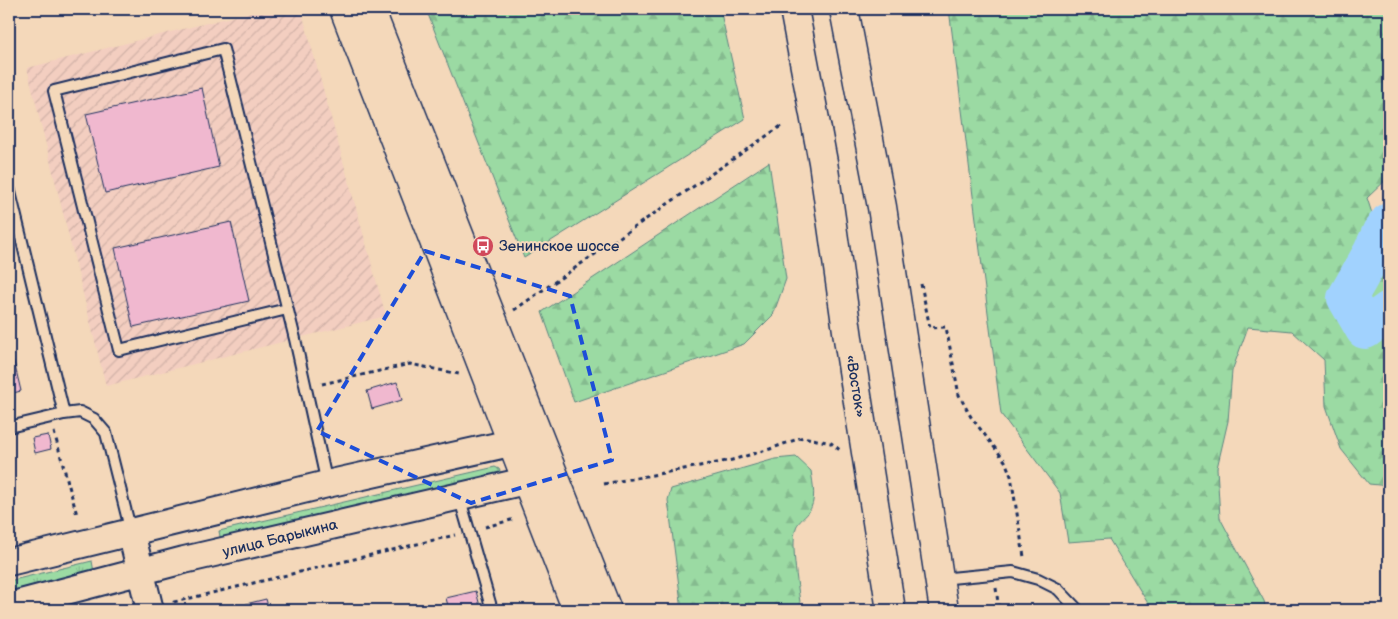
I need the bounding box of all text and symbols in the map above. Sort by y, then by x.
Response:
bus stop icon: Зенинское шоссе [471,234,495,258]
place label: Зенинское шоссе [499,237,619,256]
street label: «Восток» [841,353,870,419]
street label: улица Барыкина [221,515,340,562]

